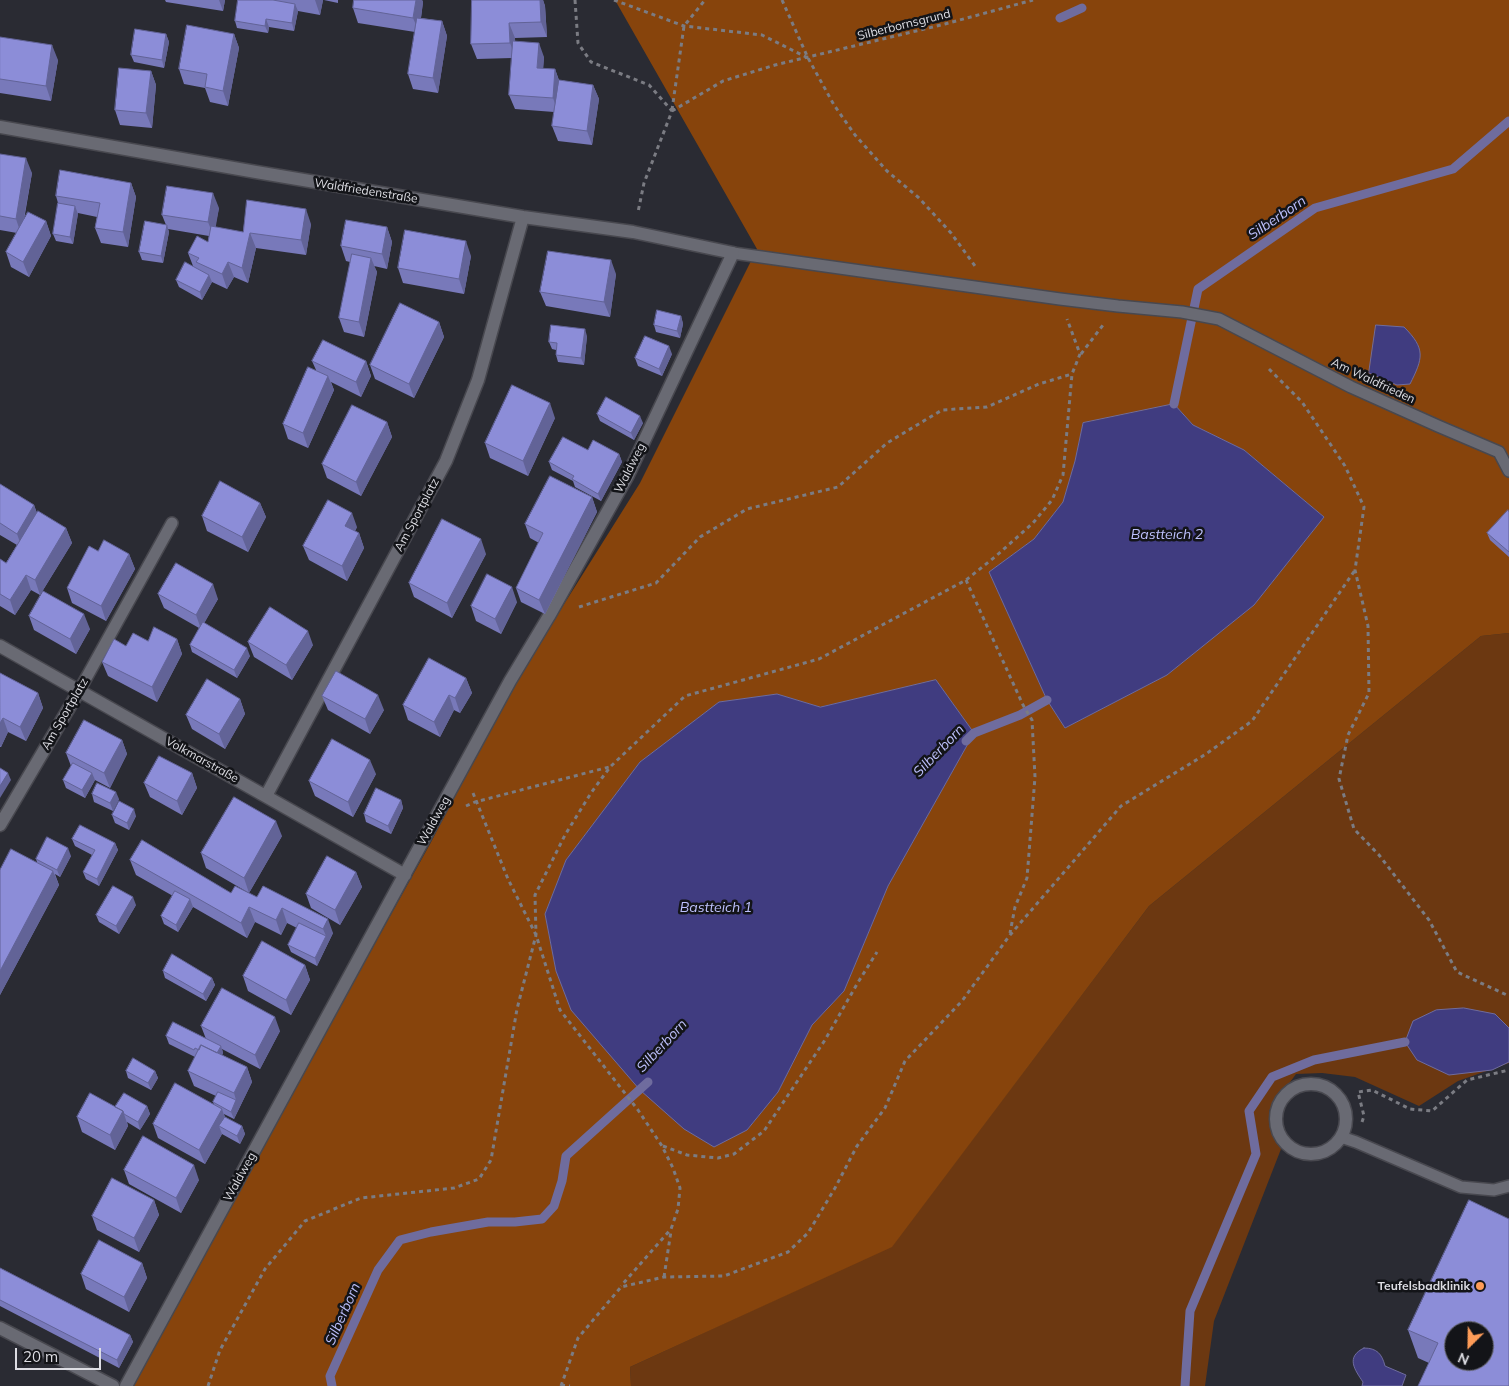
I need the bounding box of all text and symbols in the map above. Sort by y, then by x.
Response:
street label: Silberbornsgrund [856,6,952,44]
street label: Waldfriedenstraße [313,176,419,206]
water label: Silberborn [1245,193,1309,243]
street label: Am Waldfrieden [1329,355,1417,407]
street label: Waldweg [611,441,649,495]
street label: Am Sportplatz [392,476,442,554]
water label: Bastteich 2 [1131,527,1203,543]
street label: Am Sportplatz [39,676,91,752]
water label: Silberborn [910,721,968,781]
street label: Volkmarstraße [163,734,241,786]
street label: Waldweg [415,794,453,848]
water label: Bastteich 1 [680,900,752,916]
water label: Silberborn [633,1016,691,1076]
street label: Waldweg [221,1150,259,1204]
place label: Teufelsbadklinik [1378,1279,1470,1293]
water label: Silberborn [322,1280,364,1348]
marker: Teufelsbadklinik [1474,1280,1486,1292]
north arrow [1444,1321,1494,1371]
scale bar [18,1338,104,1370]
text: 20 m [23,1347,58,1366]
text: N [1455,1349,1472,1369]

